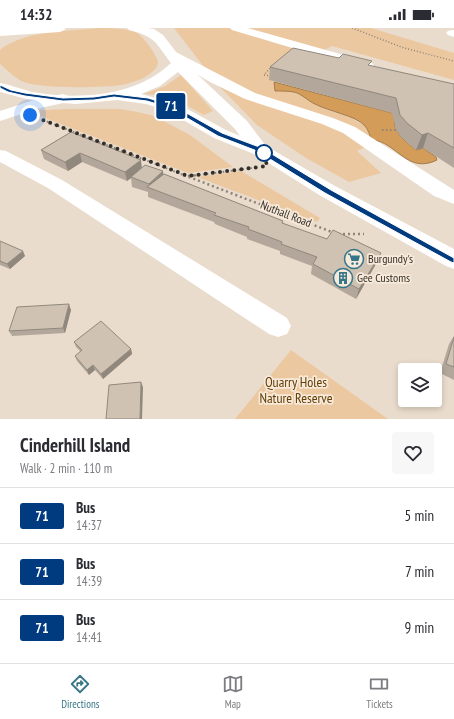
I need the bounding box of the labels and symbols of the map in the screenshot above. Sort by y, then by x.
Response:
line badge: 71 [153,93,189,119]
your location [20,105,40,125]
unlabelled marker [255,144,273,162]
street label: Nuthall Road [258,197,314,230]
supermarket icon: Burgundy's [343,248,365,270]
place label: Burgundy's [368,251,413,266]
building icon: Gee Customs [332,267,354,289]
place label: Gee Customs [357,270,410,285]
park label: Quarry Holes Nature Reserve [259,373,333,407]

